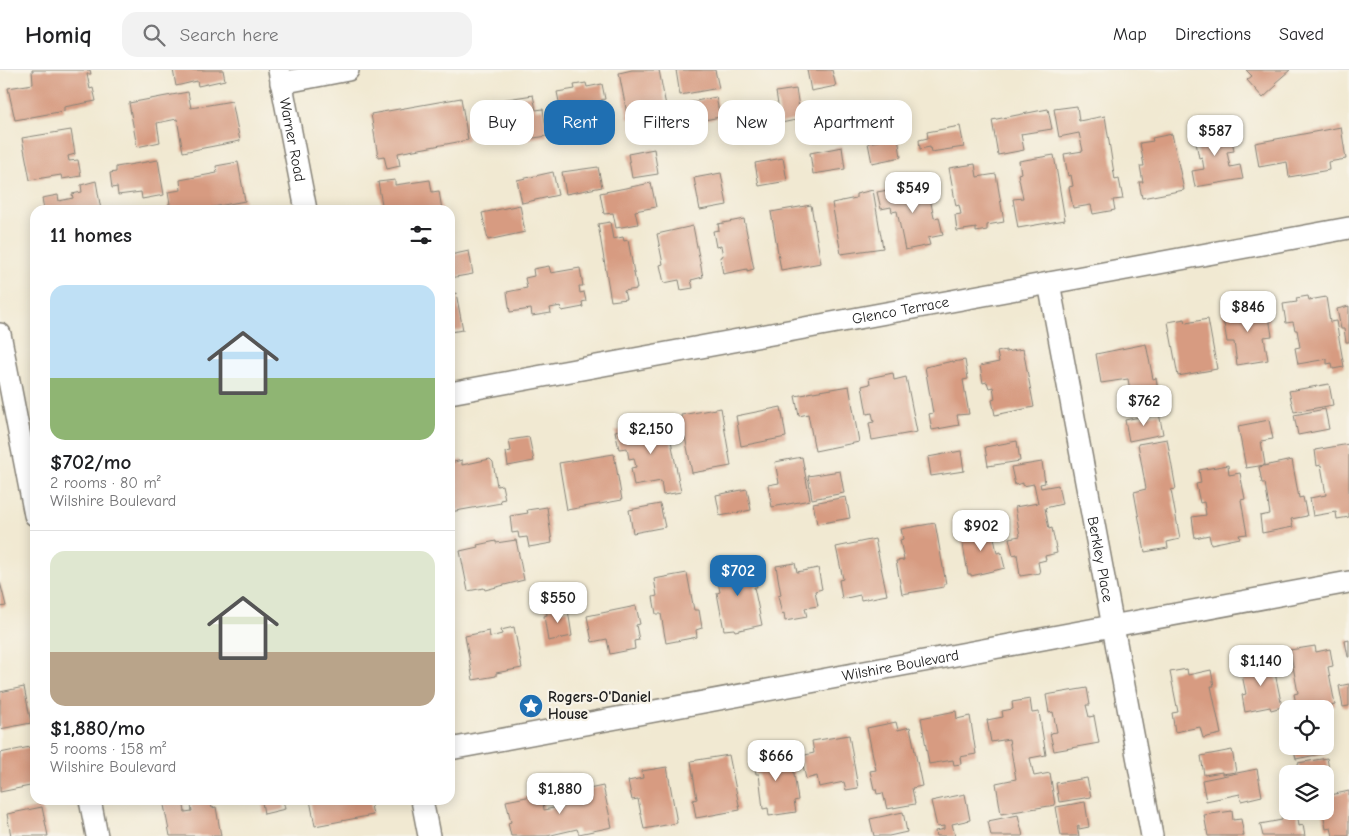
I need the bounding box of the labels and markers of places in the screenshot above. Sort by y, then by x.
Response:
pin: $587 [1185,114,1245,157]
pin: $549 [883,172,943,214]
pin: $846 [1218,290,1278,333]
pin: $762 [1114,384,1174,427]
pin: $2,150 [610,412,692,455]
pin: $902 [951,510,1011,552]
pin: $702 [708,554,768,597]
pin: $550 [528,582,588,624]
pin: $1,140 [1220,644,1302,687]
place label: Rogers-O'Daniel House [548,688,651,723]
place icon: Rogers-O'Daniel House [518,693,544,719]
pin: $666 [746,740,806,782]
pin: $1,880 [519,772,601,815]

